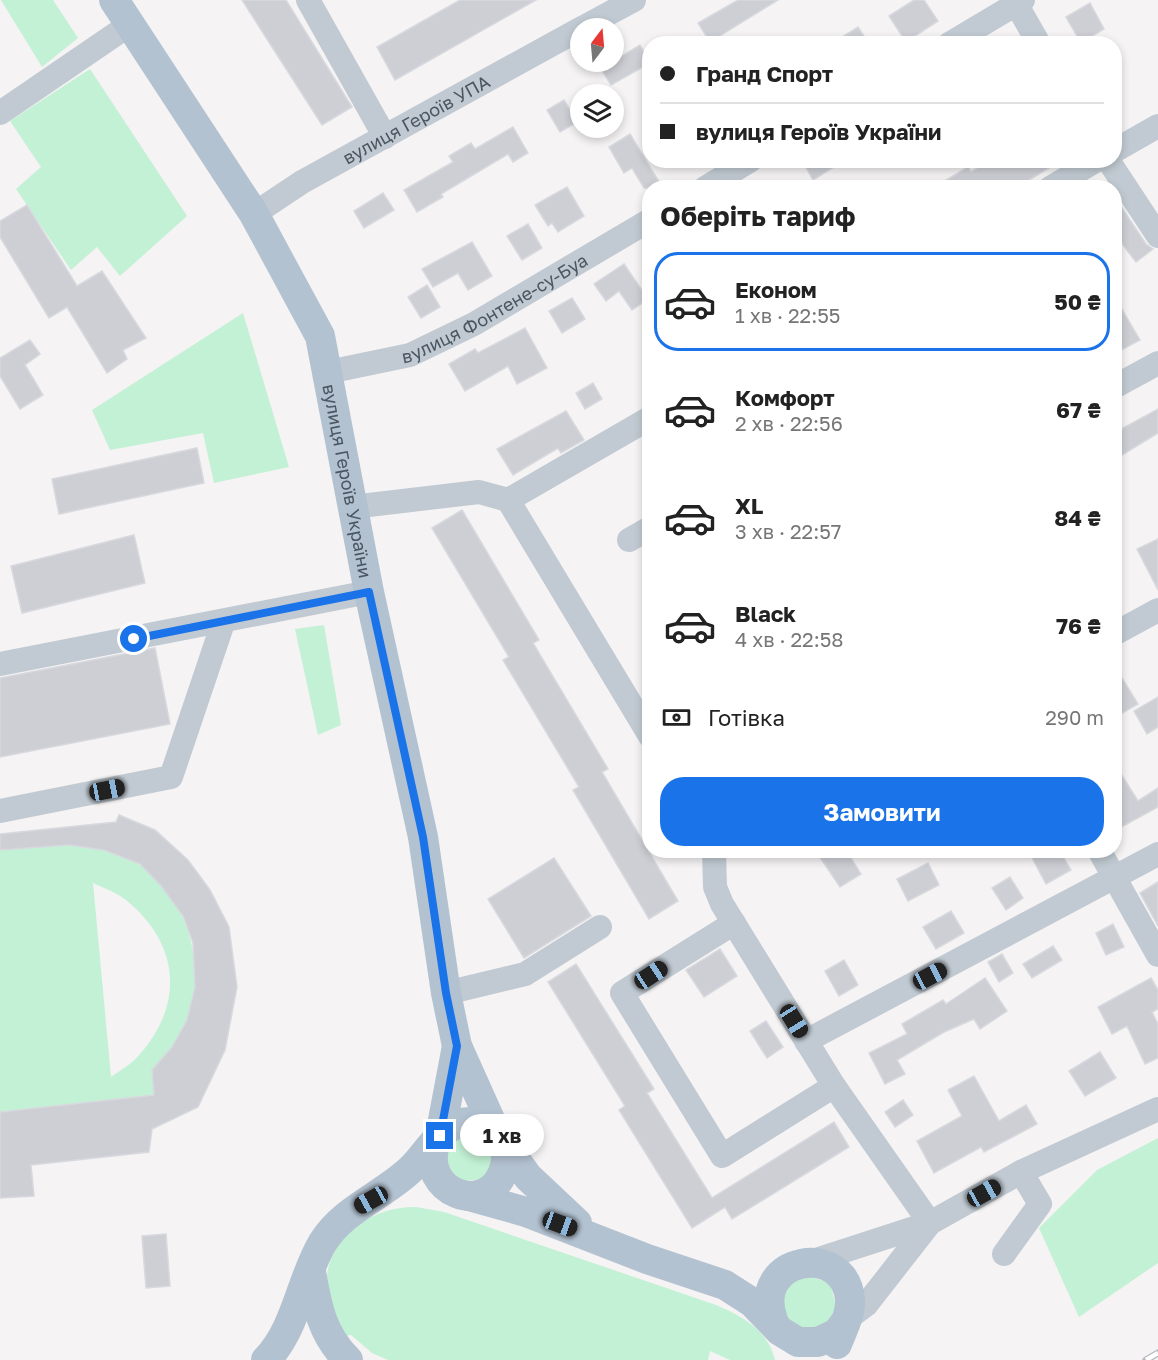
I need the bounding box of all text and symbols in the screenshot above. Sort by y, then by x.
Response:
north arrow [570,18,624,72]
map controls [570,18,624,138]
text: Гранд Спорт [696,60,833,87]
street label: вулиця Героїв УПА [339,70,494,169]
button: layers [570,84,624,138]
text: вулиця Героїв України [696,118,941,145]
text: Оберіть тариф [660,200,856,232]
street label: вулиця Фонтене-су-Буа [400,249,591,367]
icon: car [663,275,717,329]
text: Економ [735,276,817,303]
text: 50 ₴ [1054,288,1101,315]
text: 1 хв · 22:55 [735,303,840,327]
street label: вулиця Героїв України [318,382,377,580]
icon: car [663,383,717,437]
text: Комфорт [735,384,835,411]
text: 67 ₴ [1056,396,1101,423]
text: 2 хв · 22:56 [735,411,843,435]
icon: car [663,491,717,545]
text: XL [735,492,763,519]
text: 84 ₴ [1054,504,1101,531]
text: 3 хв · 22:57 [735,519,841,543]
icon: car [663,599,717,653]
text: Black [735,600,796,627]
text: 76 ₴ [1056,612,1101,639]
route start [120,625,147,652]
text: 4 хв · 22:58 [735,627,844,651]
icon: cash [660,701,693,734]
text: Готівка [708,704,785,731]
text: 290 m [1045,705,1104,729]
button: Замовити [660,777,1104,846]
car [88,778,126,802]
car [631,958,671,992]
car [910,960,950,992]
car [777,1001,811,1041]
callout: 1 хв [461,1115,545,1157]
route end [426,1122,453,1149]
text: 1 хв [483,1123,521,1147]
car [964,1176,1004,1210]
car [351,1183,391,1217]
car [540,1209,580,1239]

